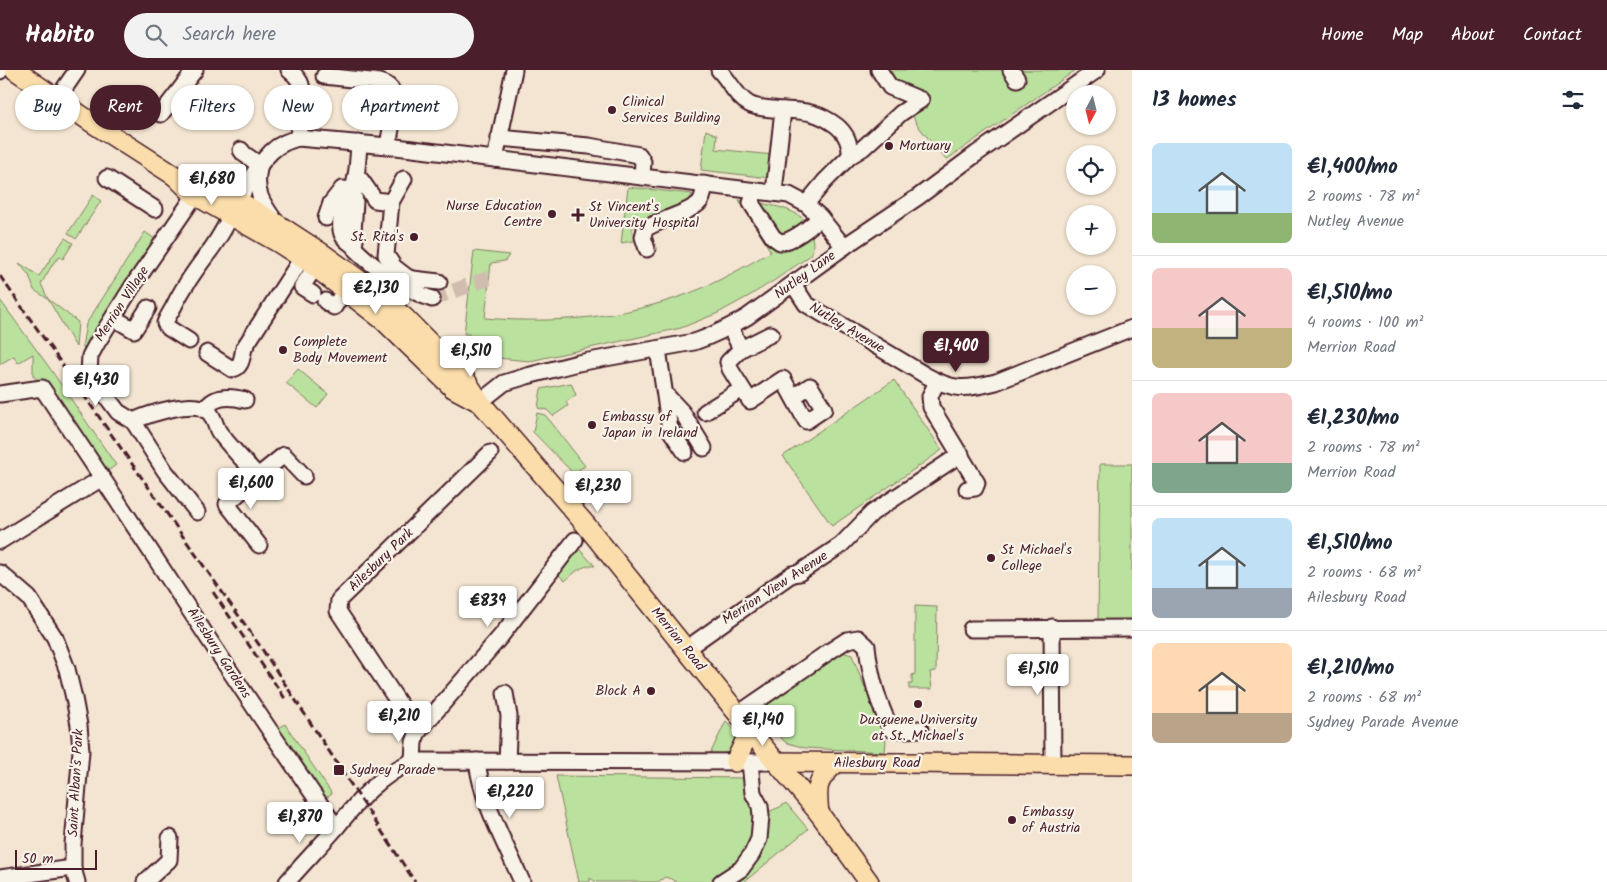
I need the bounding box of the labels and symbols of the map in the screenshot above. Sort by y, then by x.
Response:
north arrow [1066,85,1116,135]
place label: Clinical Services Building [622,91,721,129]
marker: Clinical Services Building [606,104,618,116]
place label: Mortuary [899,135,951,157]
marker: Mortuary [883,140,895,152]
pin: €1,680 [171,164,253,206]
place label: Nurse Education Centre [446,195,543,233]
place label: St Vincent's University Hospital [589,196,700,234]
marker: Nurse Education Centre [546,208,558,220]
marker: St Vincent's University Hospital [571,208,585,222]
place label: St. Rita's [351,226,404,248]
marker: St. Rita's [408,231,420,243]
street label: Nutley Lane [770,245,841,305]
street label: Merrion Village [89,261,155,346]
pin: €2,130 [335,272,417,315]
street label: Nutley Avenue [805,297,890,360]
pin: €1,400 [915,330,997,373]
place label: Complete Body Movement [293,331,388,369]
pin: €1,510 [430,336,512,378]
marker: Complete Body Movement [277,344,289,356]
pin: €1,430 [55,364,137,407]
place label: Embassy of Japan in Ireland [602,406,699,444]
marker: Embassy of Japan in Ireland [586,419,598,431]
pin: €1,600 [210,468,292,510]
pin: €1,230 [557,470,639,513]
street label: Ailesbury Park [343,523,419,597]
place label: St Michael's College [1001,539,1072,577]
street label: Merrion View Avenue [718,545,833,631]
marker: St Michael's College [985,552,997,564]
pin: €839 [458,586,518,628]
street label: Merrion Road [645,602,712,677]
street label: Ailesbury Gardens [181,603,257,703]
pin: €1,510 [997,654,1079,696]
place label: Block A [595,680,641,702]
marker: Block A [645,685,657,697]
marker: Dusquene University at St. Michael's [912,698,924,710]
pin: €1,210 [358,700,440,743]
pin: €1,140 [722,704,804,747]
place label: Dusquene University at St. Michael's [859,709,977,747]
street label: Saint Alban's Park [62,728,90,838]
street label: Ailesbury Road [834,752,921,774]
place label: Sydney Parade [350,759,436,781]
marker: Sydney Parade [332,763,346,777]
pin: €1,220 [469,776,551,819]
place label: Embassy of Austria [1022,801,1080,839]
pin: €1,870 [259,802,341,844]
marker: Embassy of Austria [1006,814,1018,826]
scale bar [15,847,98,870]

